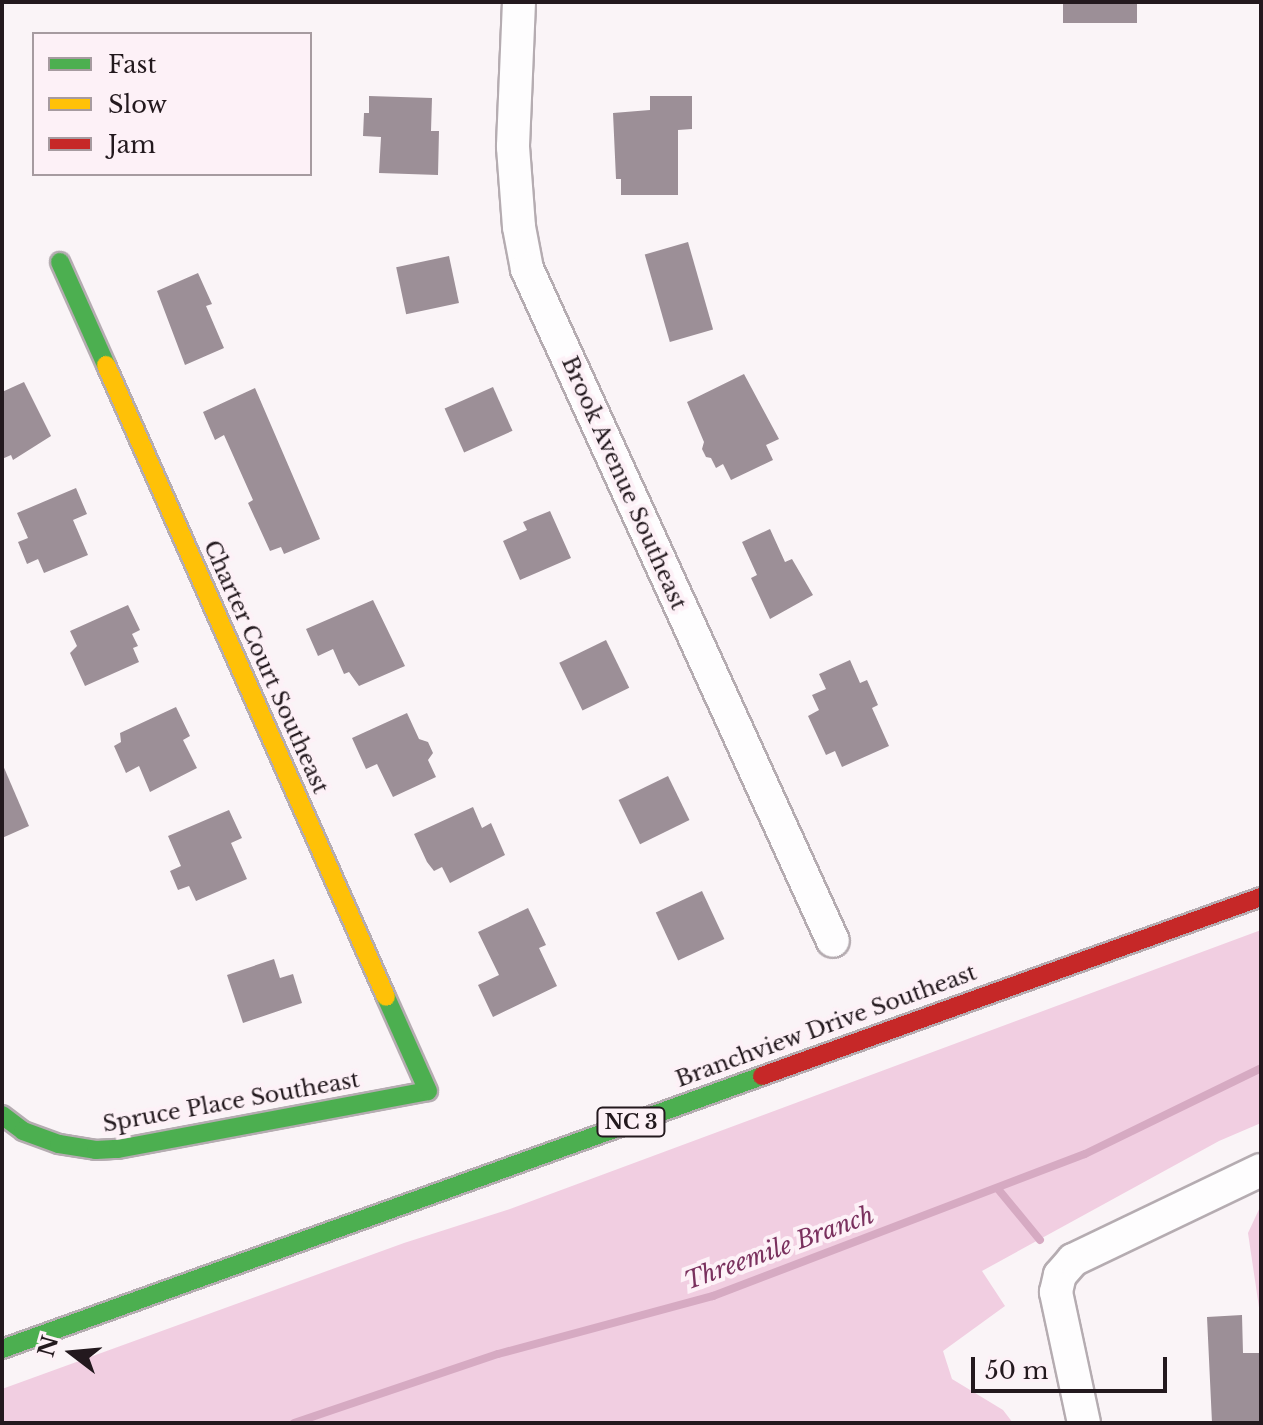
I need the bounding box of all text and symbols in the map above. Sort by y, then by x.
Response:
legend [32,32,312,176]
text: Fast [108,50,156,79]
text: Slow [108,90,167,119]
text: Jam [108,130,156,159]
street label: Brook Avenue Southeast [556,352,692,614]
street label: Charter Court Southeast [198,536,334,798]
street label: Branchview Drive Southeast [672,959,980,1093]
street label: Spruce Place Southeast [101,1066,361,1138]
road number: NC 3 [595,1106,667,1138]
water label: Threemile Branch [680,1200,878,1296]
north arrow [32,1313,112,1393]
text: N [33,1333,64,1360]
scale bar [975,1341,1171,1391]
text: 50 m [985,1356,1048,1385]

